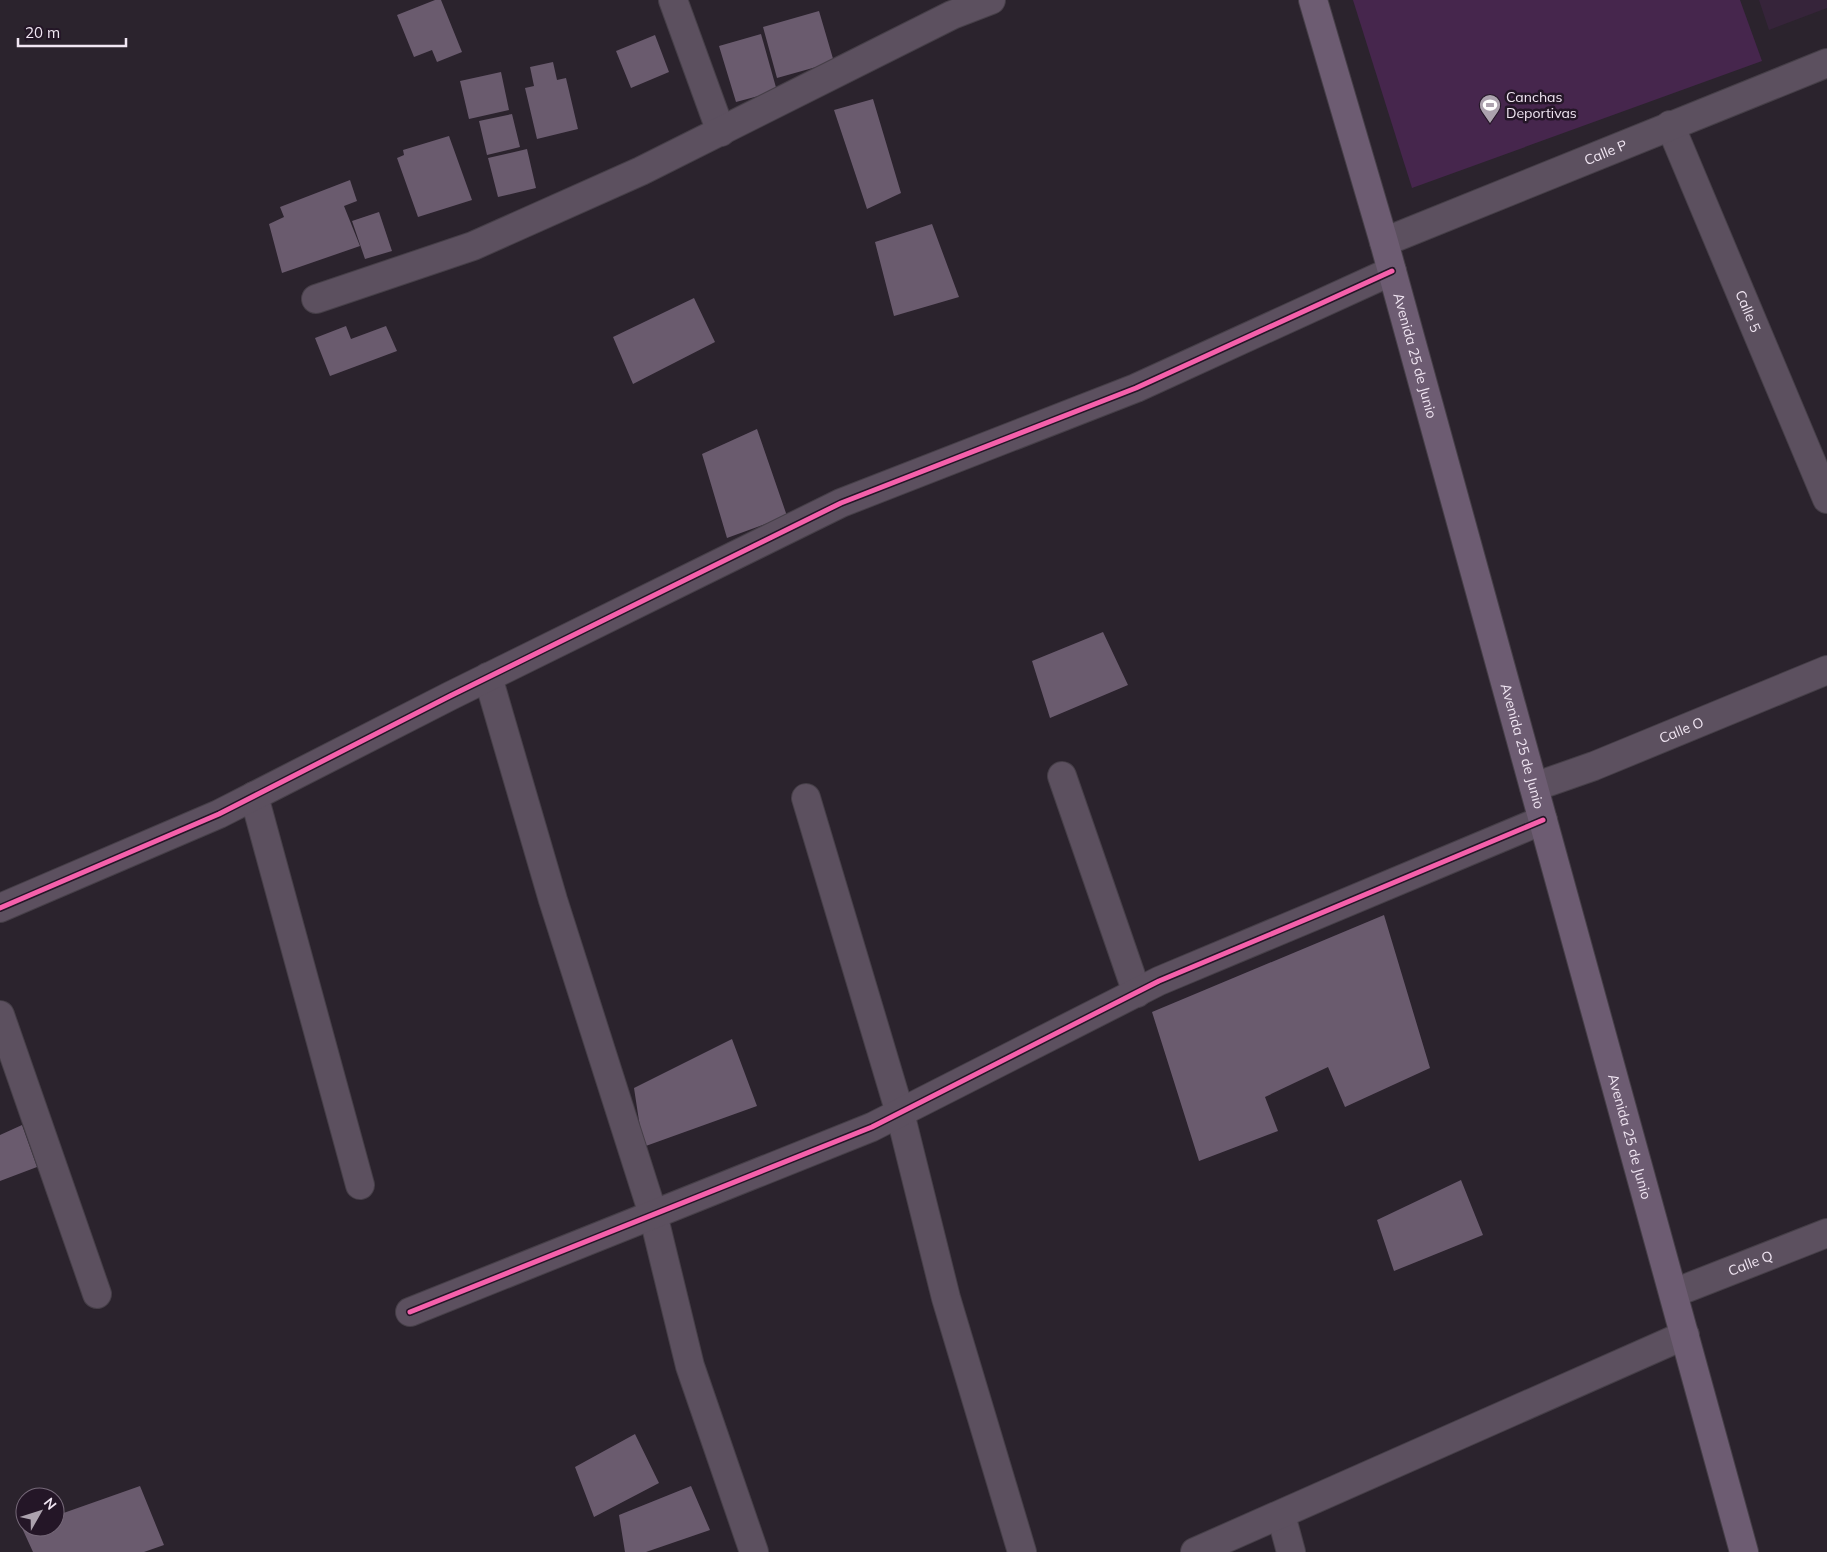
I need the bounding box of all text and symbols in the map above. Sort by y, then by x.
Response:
scale bar [18,15,125,47]
text: 20 m [25,23,60,42]
place label: Canchas Deportivas [1506,88,1577,122]
sports icon: Canchas Deportivas [1478,93,1502,124]
street label: Calle P [1581,136,1630,169]
street label: Calle 5 [1731,287,1765,335]
street label: Avenida 25 de Junio [1389,291,1441,420]
street label: Avenida 25 de Junio [1497,681,1548,811]
street label: Calle O [1656,713,1706,747]
street label: Avenida 25 de Junio [1604,1072,1656,1201]
street label: Calle Q [1725,1246,1775,1280]
north arrow [15,1487,65,1537]
text: N [40,1494,60,1514]

